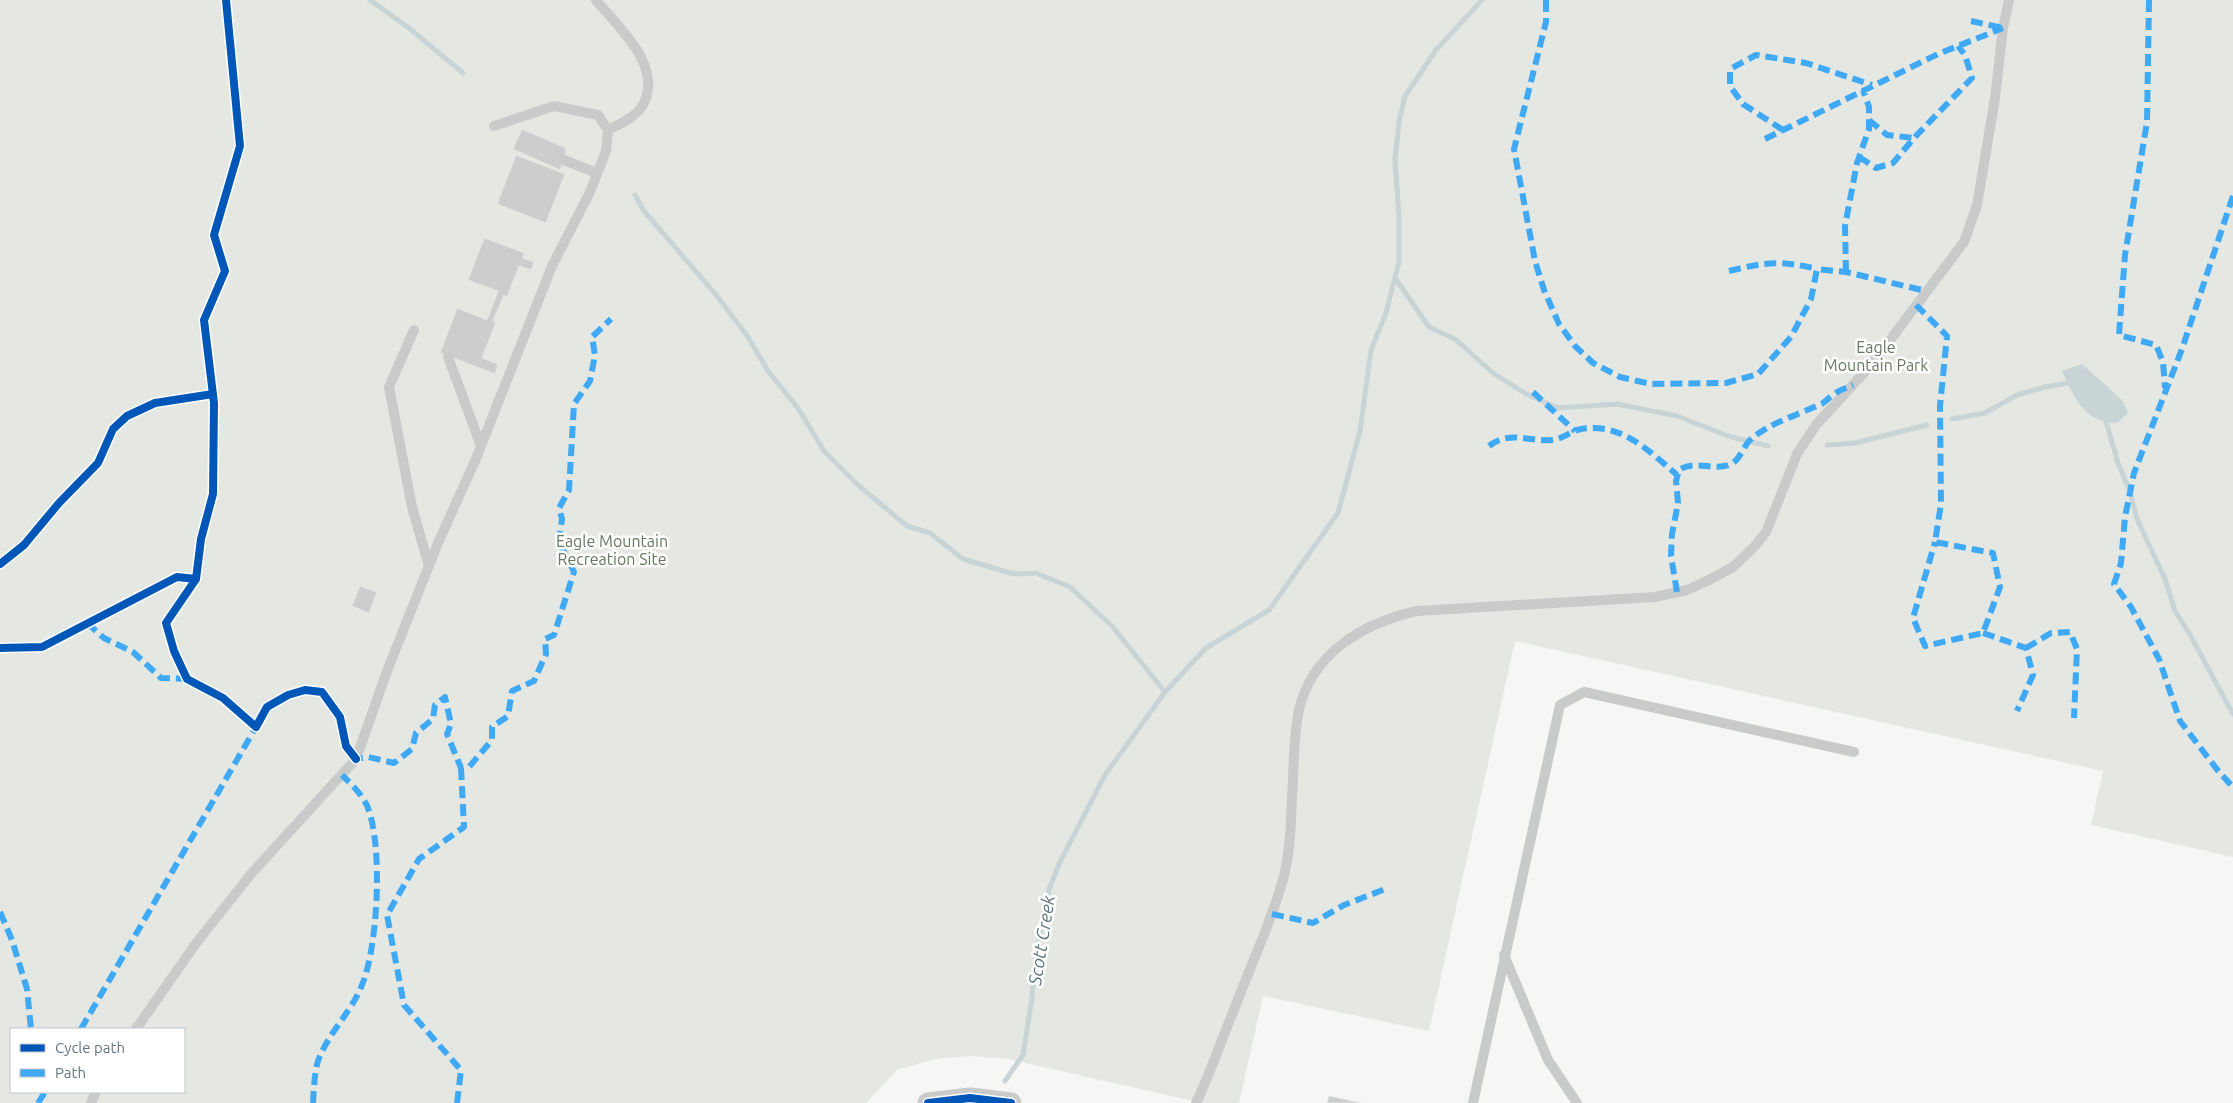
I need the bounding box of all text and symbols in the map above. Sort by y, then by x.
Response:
park label: Eagle Mountain Park [1824,338,1928,374]
park label: Eagle Mountain Recreation Site [556,532,668,568]
water label: Scott Creek [1024,893,1058,987]
legend [10,1028,185,1093]
text: Cycle path [55,1039,125,1056]
text: Path [55,1064,86,1081]

